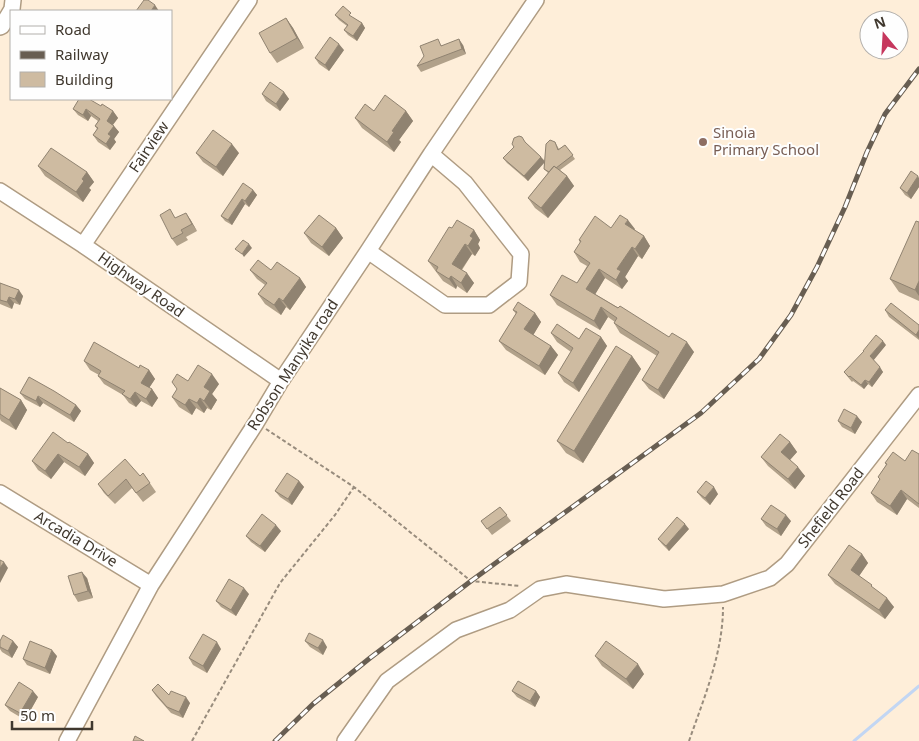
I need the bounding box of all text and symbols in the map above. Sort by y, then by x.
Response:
legend [10,10,172,100]
north arrow [859,10,909,60]
text: N [871,11,888,33]
text: Road [55,19,91,39]
text: Railway [55,44,109,64]
text: Building [55,69,113,89]
street label: Fairview [124,117,173,176]
place label: Sinoia Primary School [713,122,819,159]
marker: Sinoia Primary School [697,136,709,148]
street label: Highway Road [94,247,189,321]
street label: Robson Manyika road [242,295,342,434]
street label: Shefield Road [793,463,868,552]
street label: Arcadia Drive [31,505,122,571]
scale bar [12,698,92,730]
text: 50 m [20,705,55,725]

